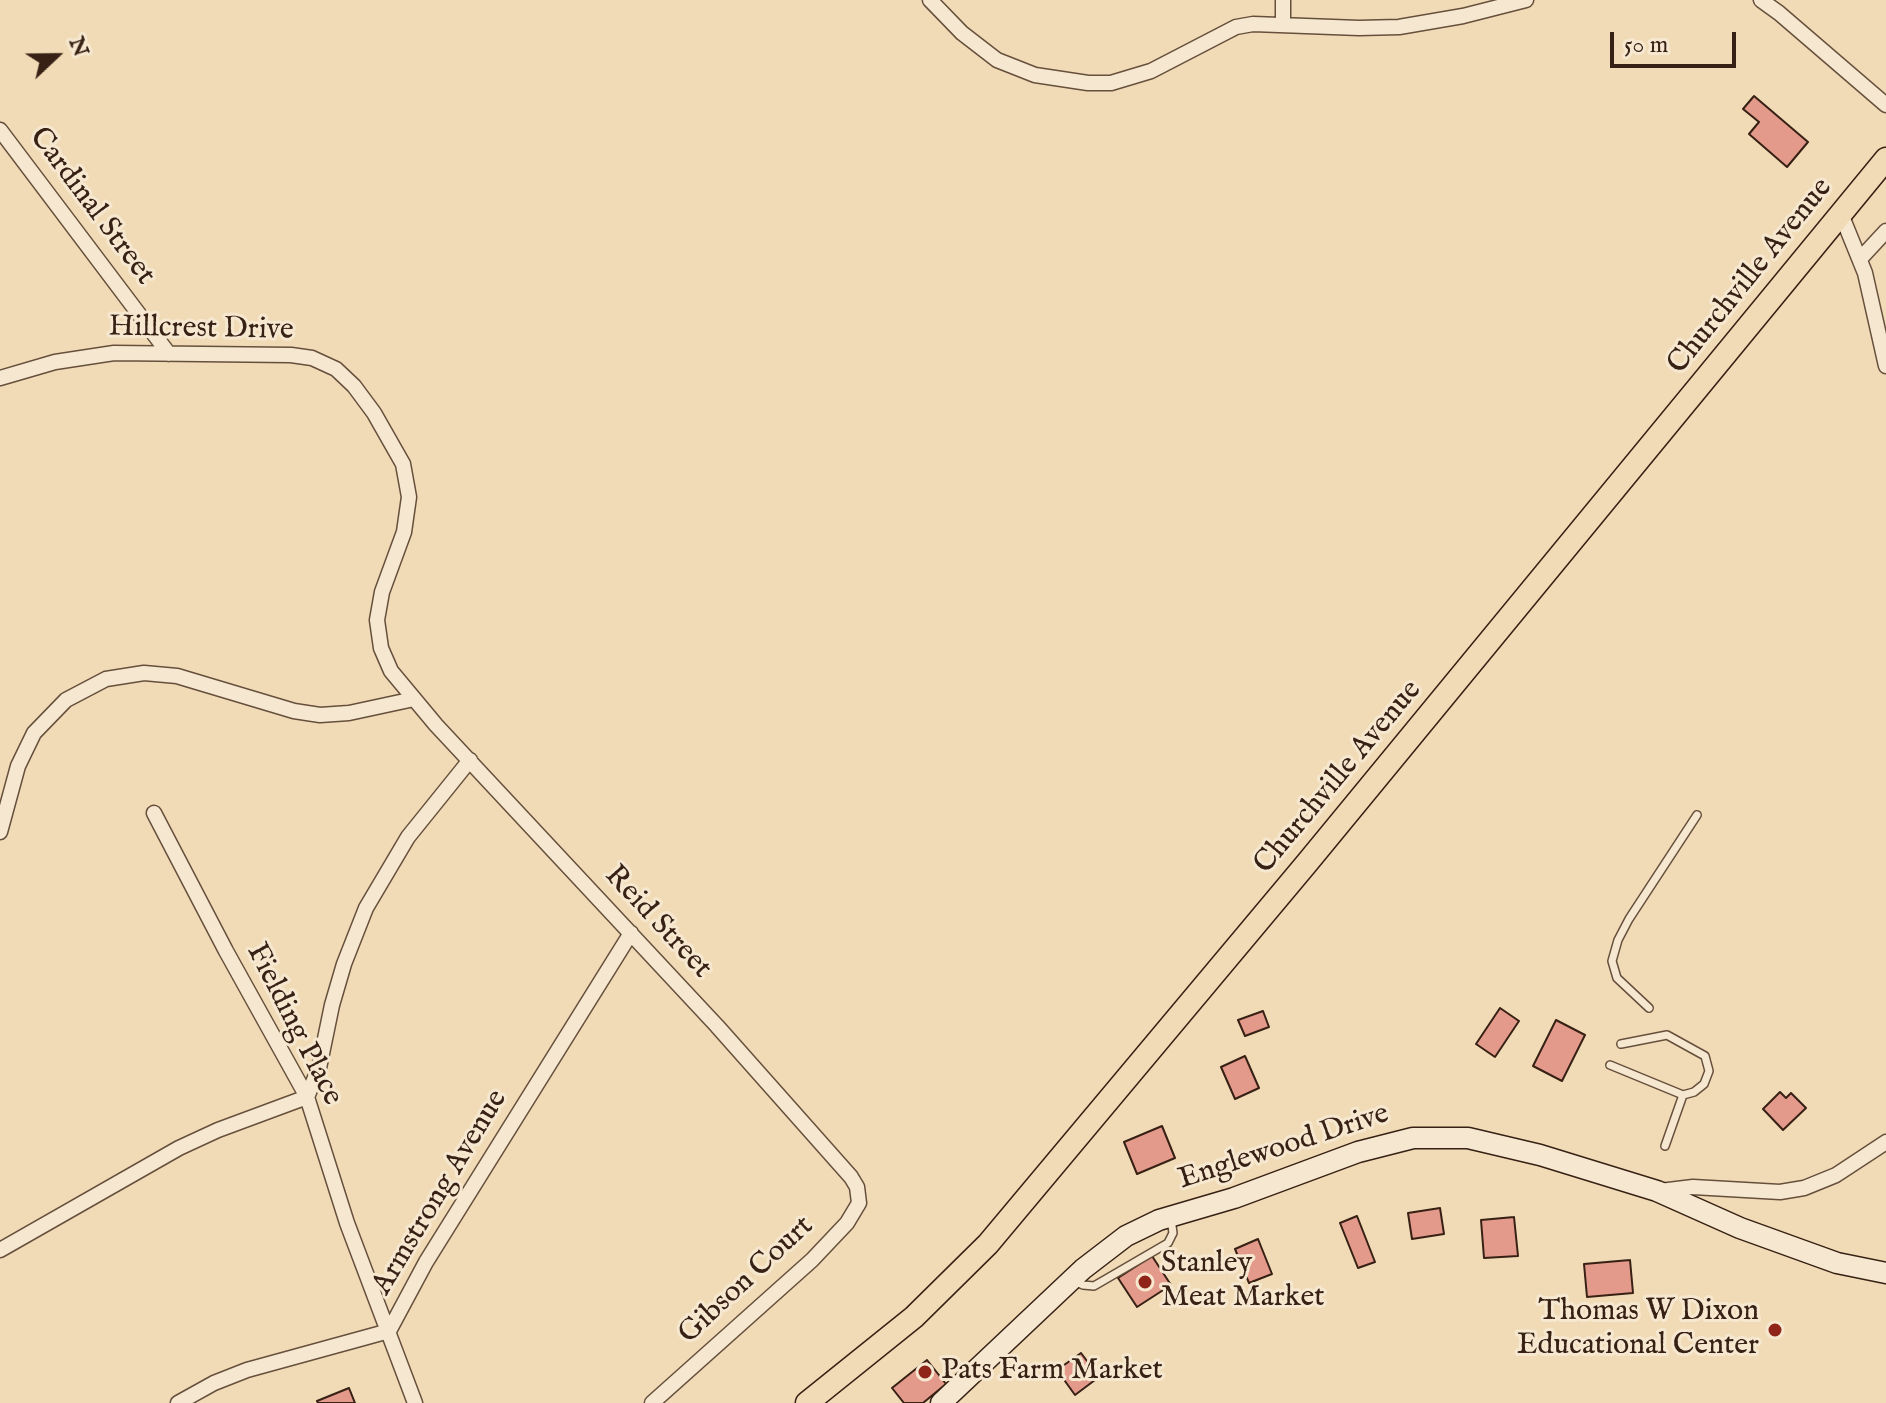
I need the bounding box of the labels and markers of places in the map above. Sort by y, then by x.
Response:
place label: Stanley Meat Market [1161,1247,1325,1318]
marker: Stanley Meat Market [1136,1273,1154,1291]
place label: Thomas W Dixon Educational Center [1517,1295,1759,1366]
marker: Thomas W Dixon Educational Center [1766,1321,1784,1339]
place label: Pats Farm Market [941,1354,1163,1390]
marker: Pats Farm Market [916,1363,934,1381]

